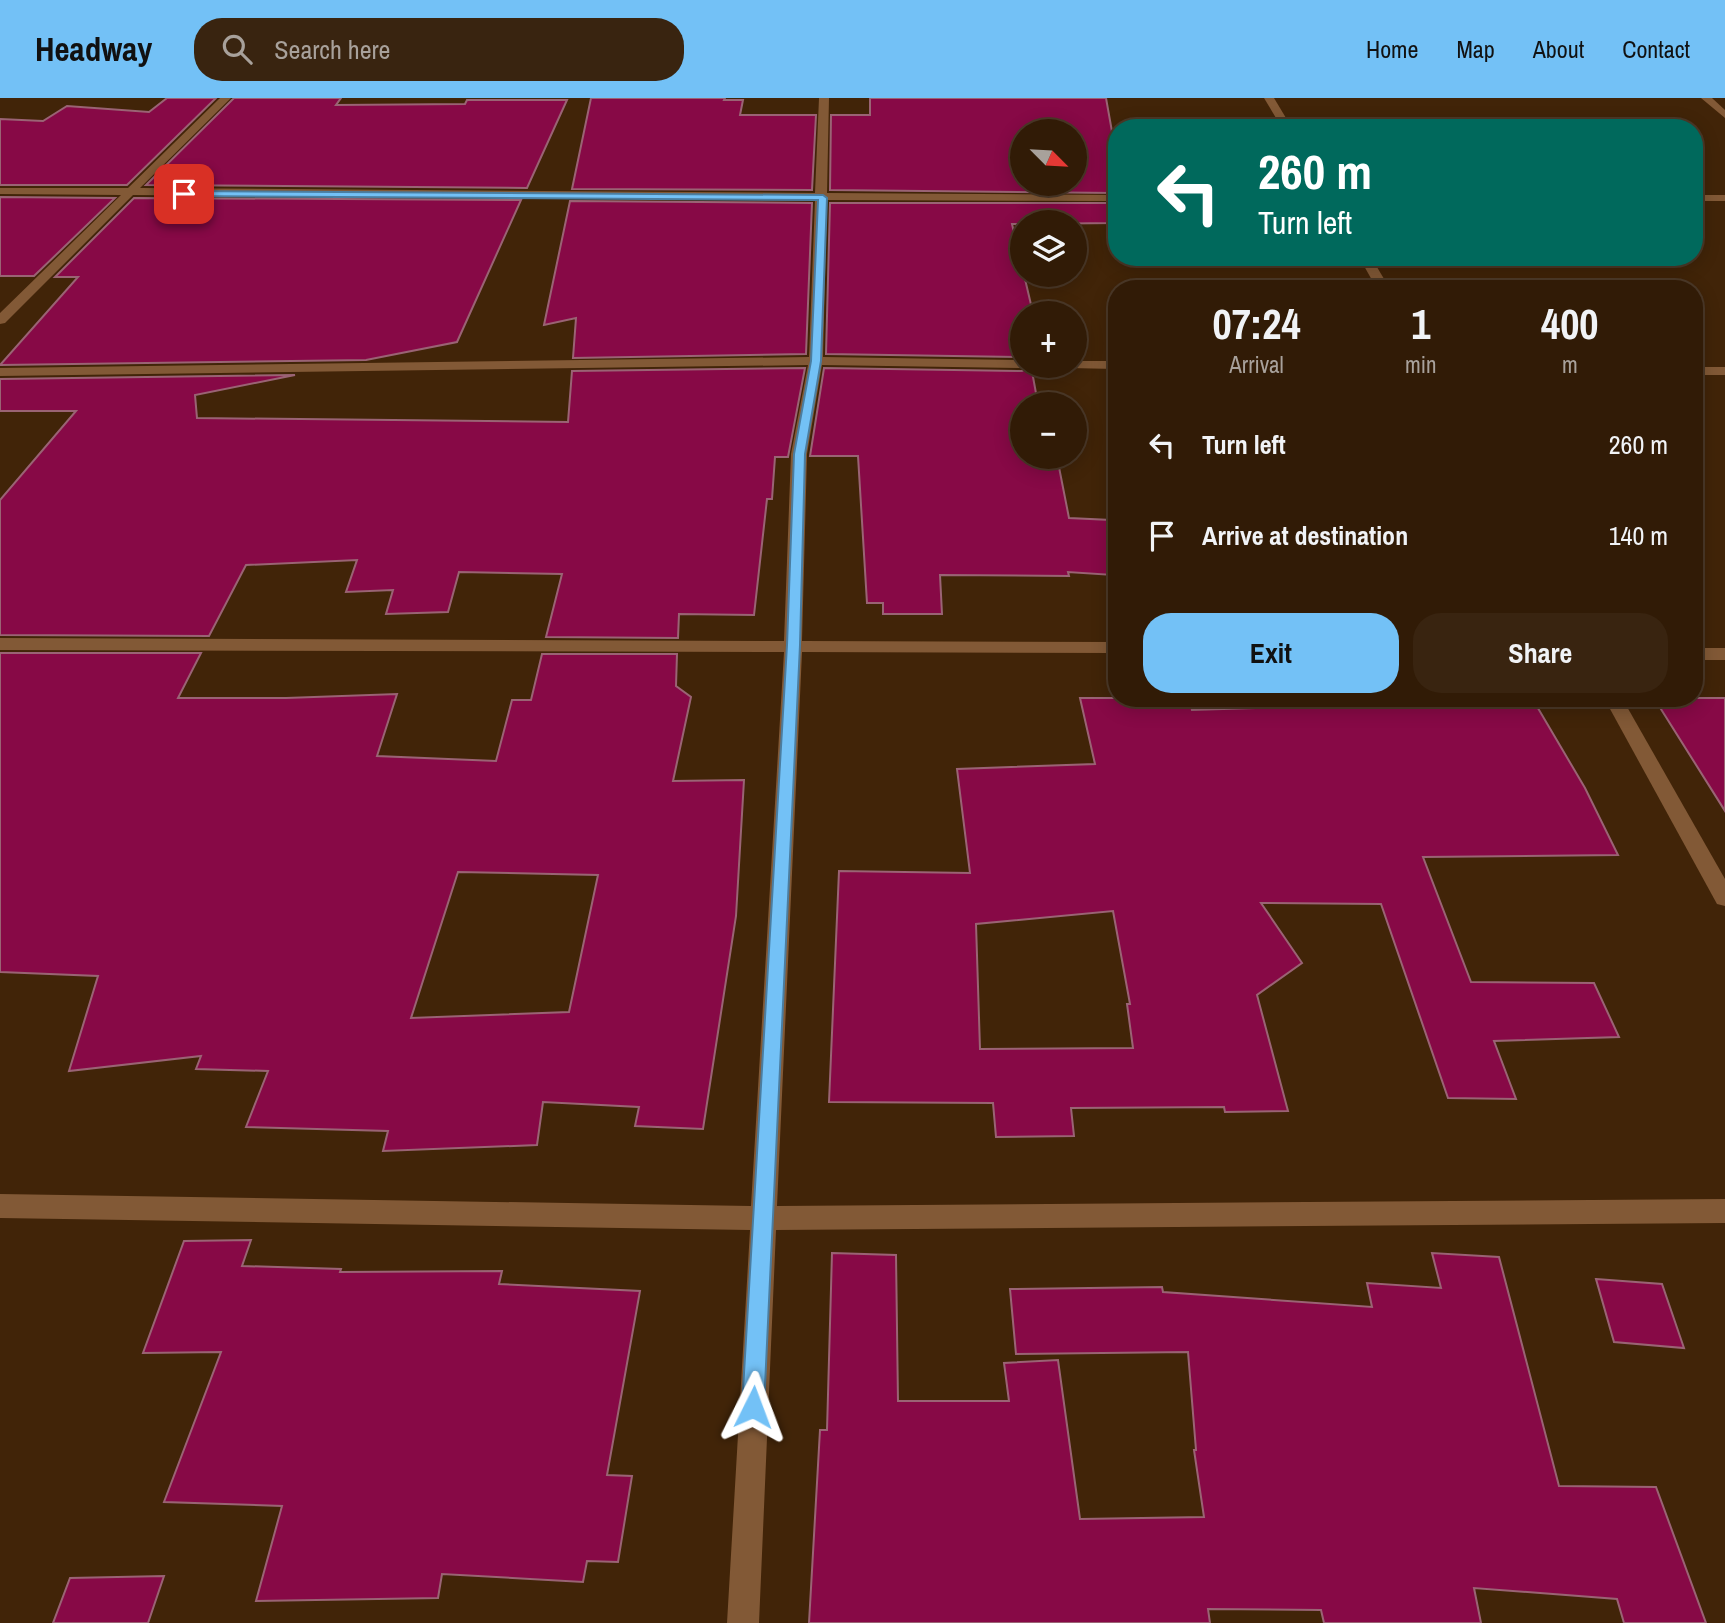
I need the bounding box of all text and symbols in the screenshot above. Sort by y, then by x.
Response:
search box [194,18,684,81]
text: Headway [35,27,152,71]
icon: search [218,30,256,68]
text: Search here [274,32,390,67]
text: Home [1366,33,1418,65]
text: Map [1456,33,1495,65]
text: About [1533,33,1584,65]
text: Contact [1622,33,1690,65]
north arrow [1010,119,1087,196]
map controls [1010,119,1087,469]
text: 260 m [1258,138,1372,204]
icon: left [1143,147,1234,238]
pin [154,164,214,224]
icon: arrive [165,175,203,213]
text: Turn left [1258,201,1352,244]
button: layers [1010,210,1087,287]
text: 07:24 [1213,296,1301,352]
text: 1 [1411,296,1430,352]
text: 400 [1541,296,1599,352]
button: + [1010,301,1087,378]
text: Arrival [1229,349,1284,380]
text: min [1405,349,1437,380]
text: m [1562,349,1578,380]
button: − [1010,392,1087,469]
icon: left [1143,426,1181,464]
text: Turn left [1202,427,1286,462]
text: 260 m [1609,427,1668,462]
icon: arrive [1143,517,1181,555]
text: Arrive at destination [1202,518,1408,553]
text: 140 m [1609,518,1668,553]
button: Exit [1143,613,1399,693]
button: Share [1413,613,1668,693]
position arrow [716,1370,790,1444]

